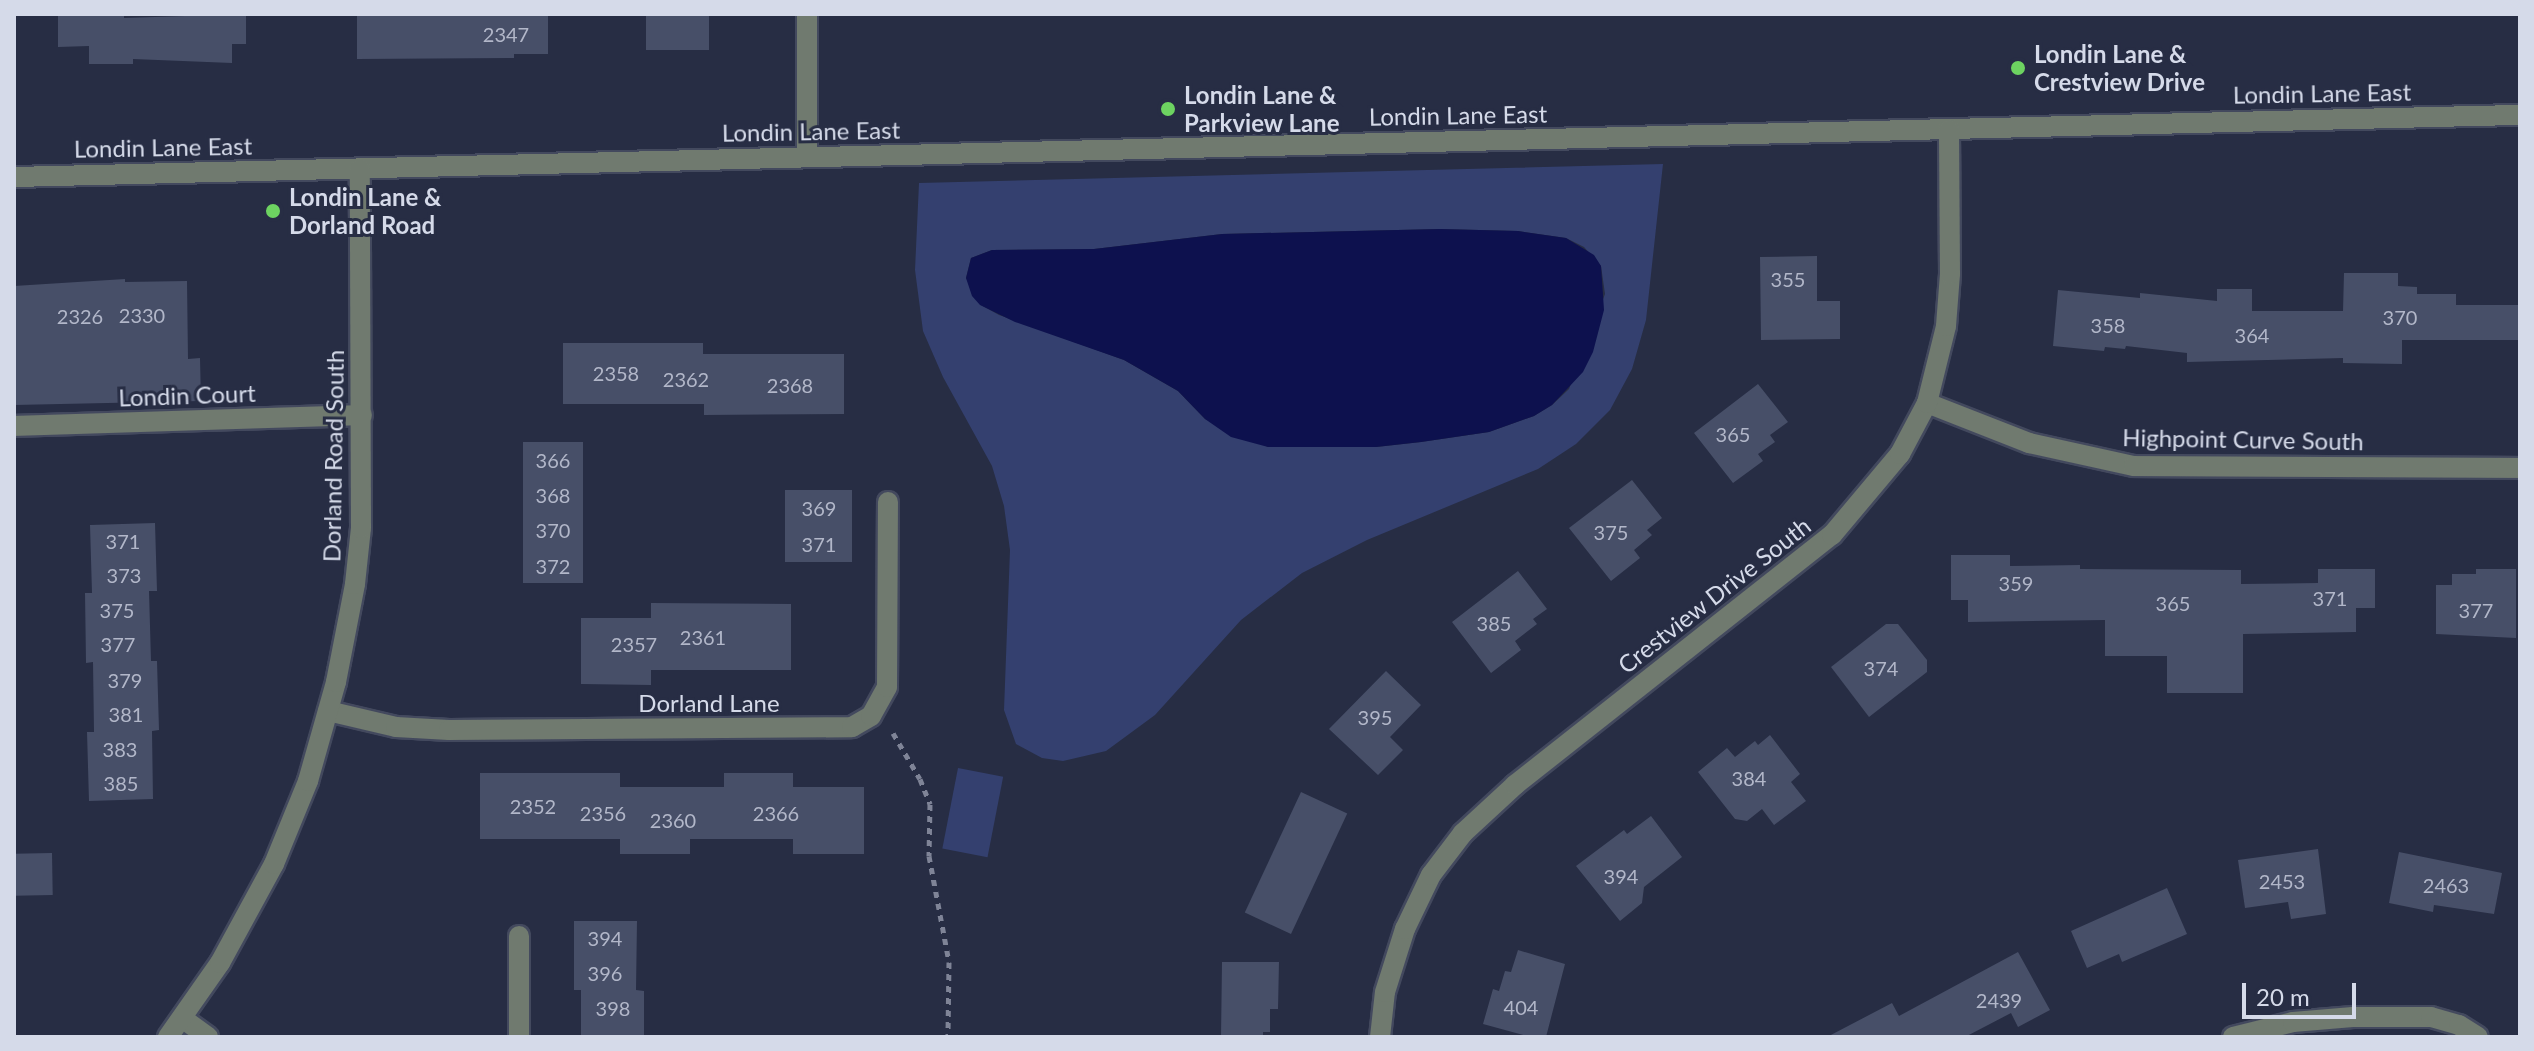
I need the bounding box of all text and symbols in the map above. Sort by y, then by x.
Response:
house number: 2347 [483,22,529,46]
place label: Londin Lane & Crestview Drive [2034,40,2205,96]
marker: Londin Lane & Crestview Drive [2009,59,2027,77]
street label: Londin Lane East [2233,77,2411,109]
place label: Londin Lane & Parkview Lane [1184,81,1340,137]
street label: Londin Lane East [1369,99,1547,131]
marker: Londin Lane & Parkview Lane [1159,100,1177,118]
street label: Londin Lane East [722,115,900,147]
street label: Londin Lane East [74,131,252,163]
place label: Londin Lane & Dorland Road [289,183,441,239]
marker: Londin Lane & Dorland Road [264,202,282,220]
house number: 355 [1771,267,1805,291]
house number: 2330 [119,303,165,327]
house number: 2326 [57,304,103,328]
house number: 370 [2383,305,2417,329]
house number: 358 [2091,313,2125,337]
house number: 364 [2235,323,2269,347]
street label: Dorland Road South [317,350,349,562]
house number: 2358 [593,361,639,385]
house number: 2362 [663,367,709,391]
house number: 2368 [767,373,813,397]
street label: Londin Court [118,378,256,412]
house number: 365 [1716,422,1750,446]
street label: Highpoint Curve South [2122,422,2364,456]
house number: 366 [536,448,570,472]
house number: 368 [536,483,570,507]
house number: 369 [802,496,836,520]
street label: Crestview Drive South [1612,511,1816,679]
house number: 370 [536,518,570,542]
house number: 375 [1594,520,1628,544]
house number: 371 [106,529,140,553]
house number: 371 [802,532,836,556]
house number: 372 [536,554,570,578]
house number: 373 [107,563,141,587]
house number: 359 [1999,571,2033,595]
house number: 371 [2313,586,2347,610]
house number: 365 [2156,591,2190,615]
house number: 375 [100,598,134,622]
house number: 377 [2459,598,2493,622]
house number: 385 [1477,611,1511,635]
house number: 2361 [680,625,726,649]
house number: 377 [101,632,135,656]
house number: 2357 [611,632,657,656]
house number: 374 [1864,656,1898,680]
house number: 379 [108,668,142,692]
street label: Dorland Lane [638,689,780,717]
house number: 381 [109,702,143,726]
house number: 395 [1358,705,1392,729]
house number: 383 [103,737,137,761]
house number: 384 [1732,766,1766,790]
house number: 385 [104,771,138,795]
house number: 2352 [510,794,556,818]
house number: 2356 [580,801,626,825]
house number: 2366 [753,801,799,825]
house number: 2360 [650,808,696,832]
house number: 394 [1604,864,1638,888]
house number: 2453 [2259,869,2305,893]
house number: 2463 [2423,873,2469,897]
house number: 394 [588,926,622,950]
house number: 396 [588,961,622,985]
scale bar [2246,967,2360,1017]
text: 20 m [2256,982,2310,1011]
house number: 2439 [1976,988,2022,1012]
house number: 404 [1504,995,1538,1019]
house number: 398 [596,996,630,1020]

